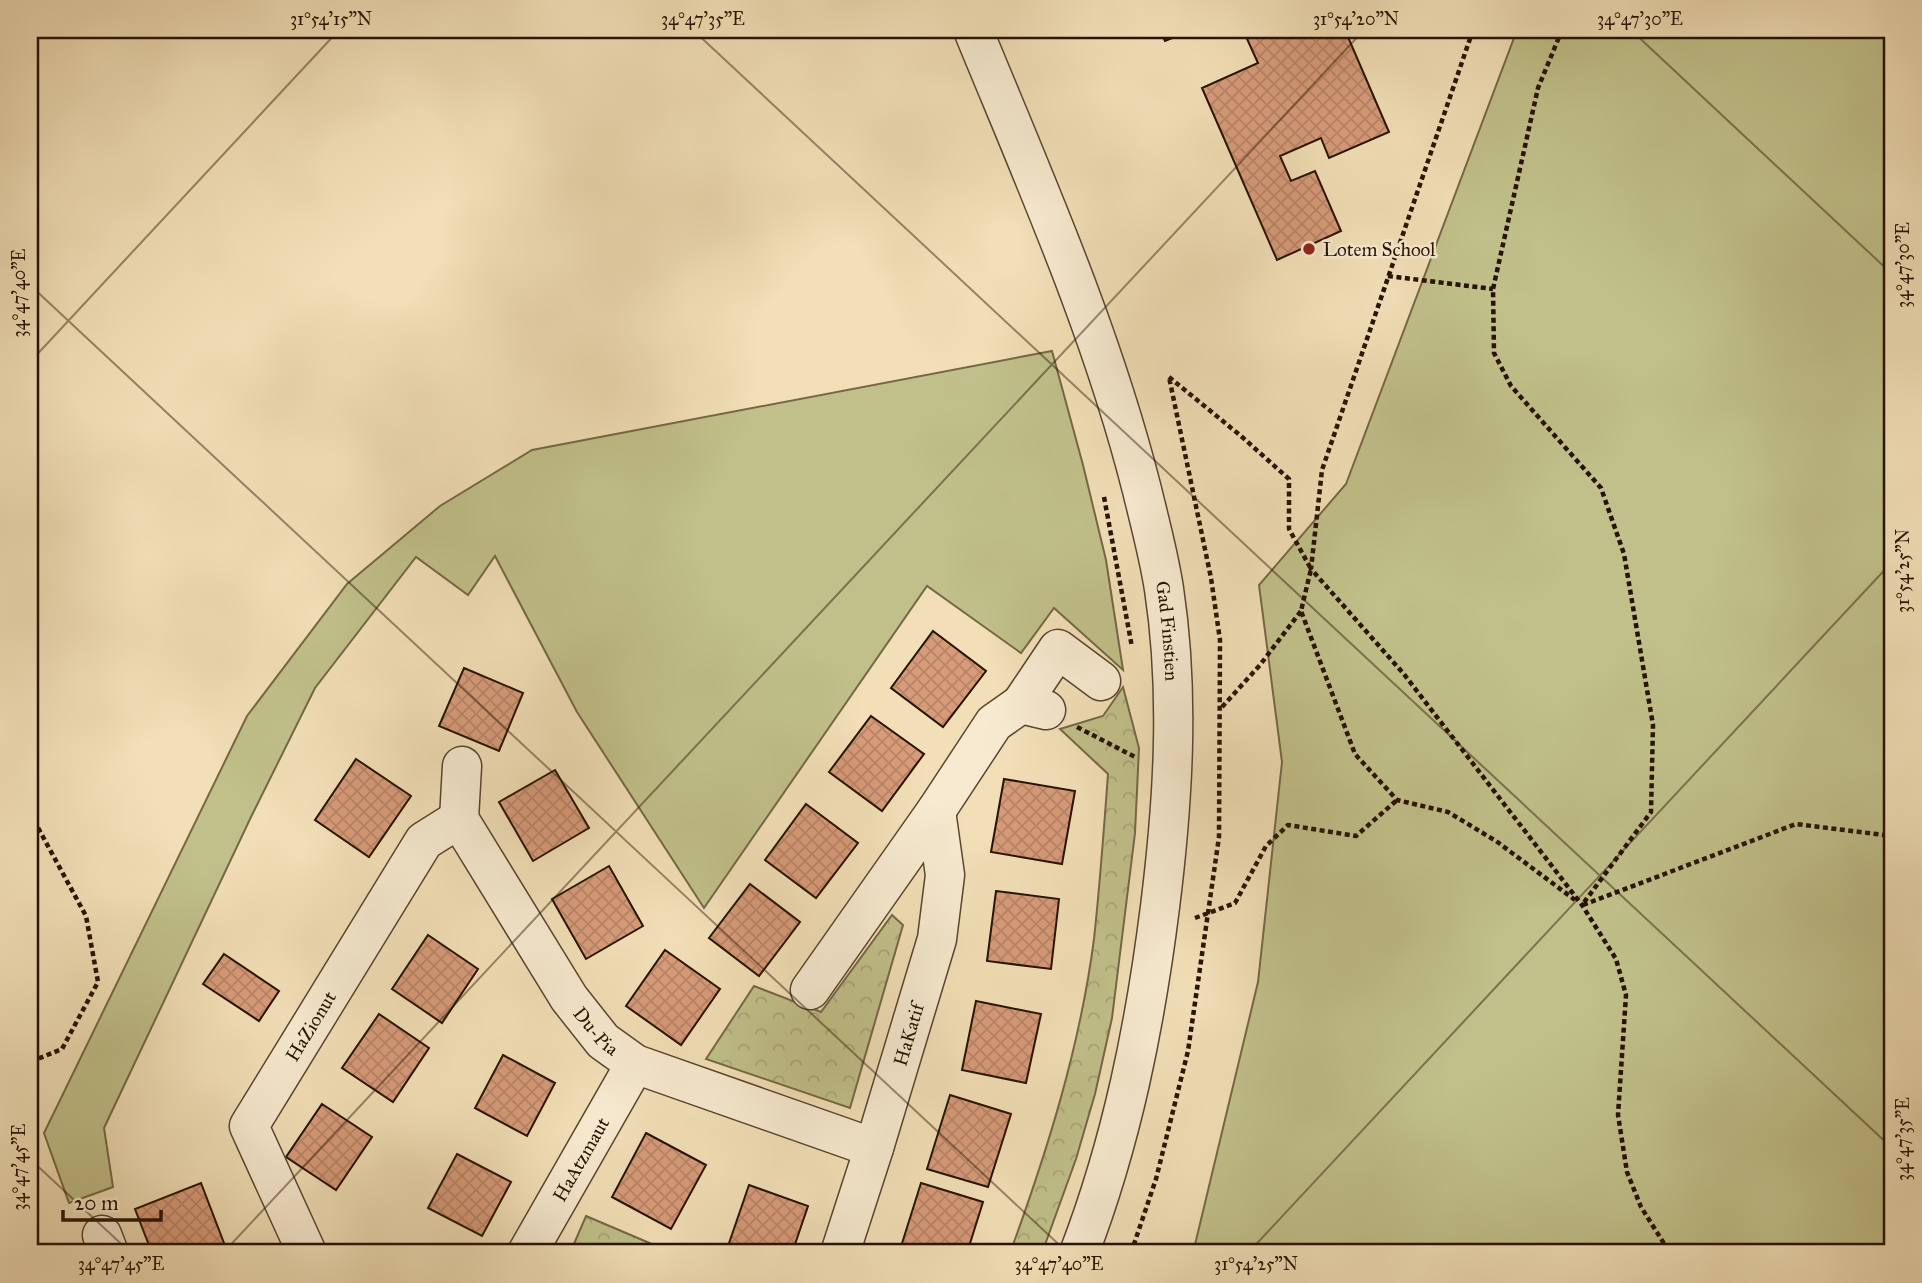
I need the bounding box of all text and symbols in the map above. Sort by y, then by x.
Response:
text: 31°54'15"N [290,8,372,30]
text: 34°47'35"E [661,8,745,30]
text: 31°54'20"N [1313,8,1399,30]
text: 34°47'30"E [1597,8,1683,30]
text: 34°47'30"E [1892,222,1914,308]
place label: Lotem School [1323,238,1436,261]
marker: Lotem School [1301,241,1317,257]
text: 34°47'40"E [8,248,30,337]
text: 31°54'25"N [1892,529,1914,613]
street label: Gad Finstien [1151,579,1184,681]
street label: HaZionut [281,987,341,1066]
street label: HaKatif [888,998,930,1069]
street label: Du-Pia [568,1002,624,1061]
text: 34°47'35"E [1892,1097,1914,1181]
street label: HaAtzmaut [548,1113,614,1206]
text: 34°47'45"E [8,1124,30,1210]
scale bar [63,1178,161,1222]
text: 20 m [74,1190,119,1216]
text: 34°47'45"E [78,1253,164,1275]
text: 34°47'40"E [1015,1253,1104,1275]
text: 31°54'25"N [1214,1253,1298,1275]

